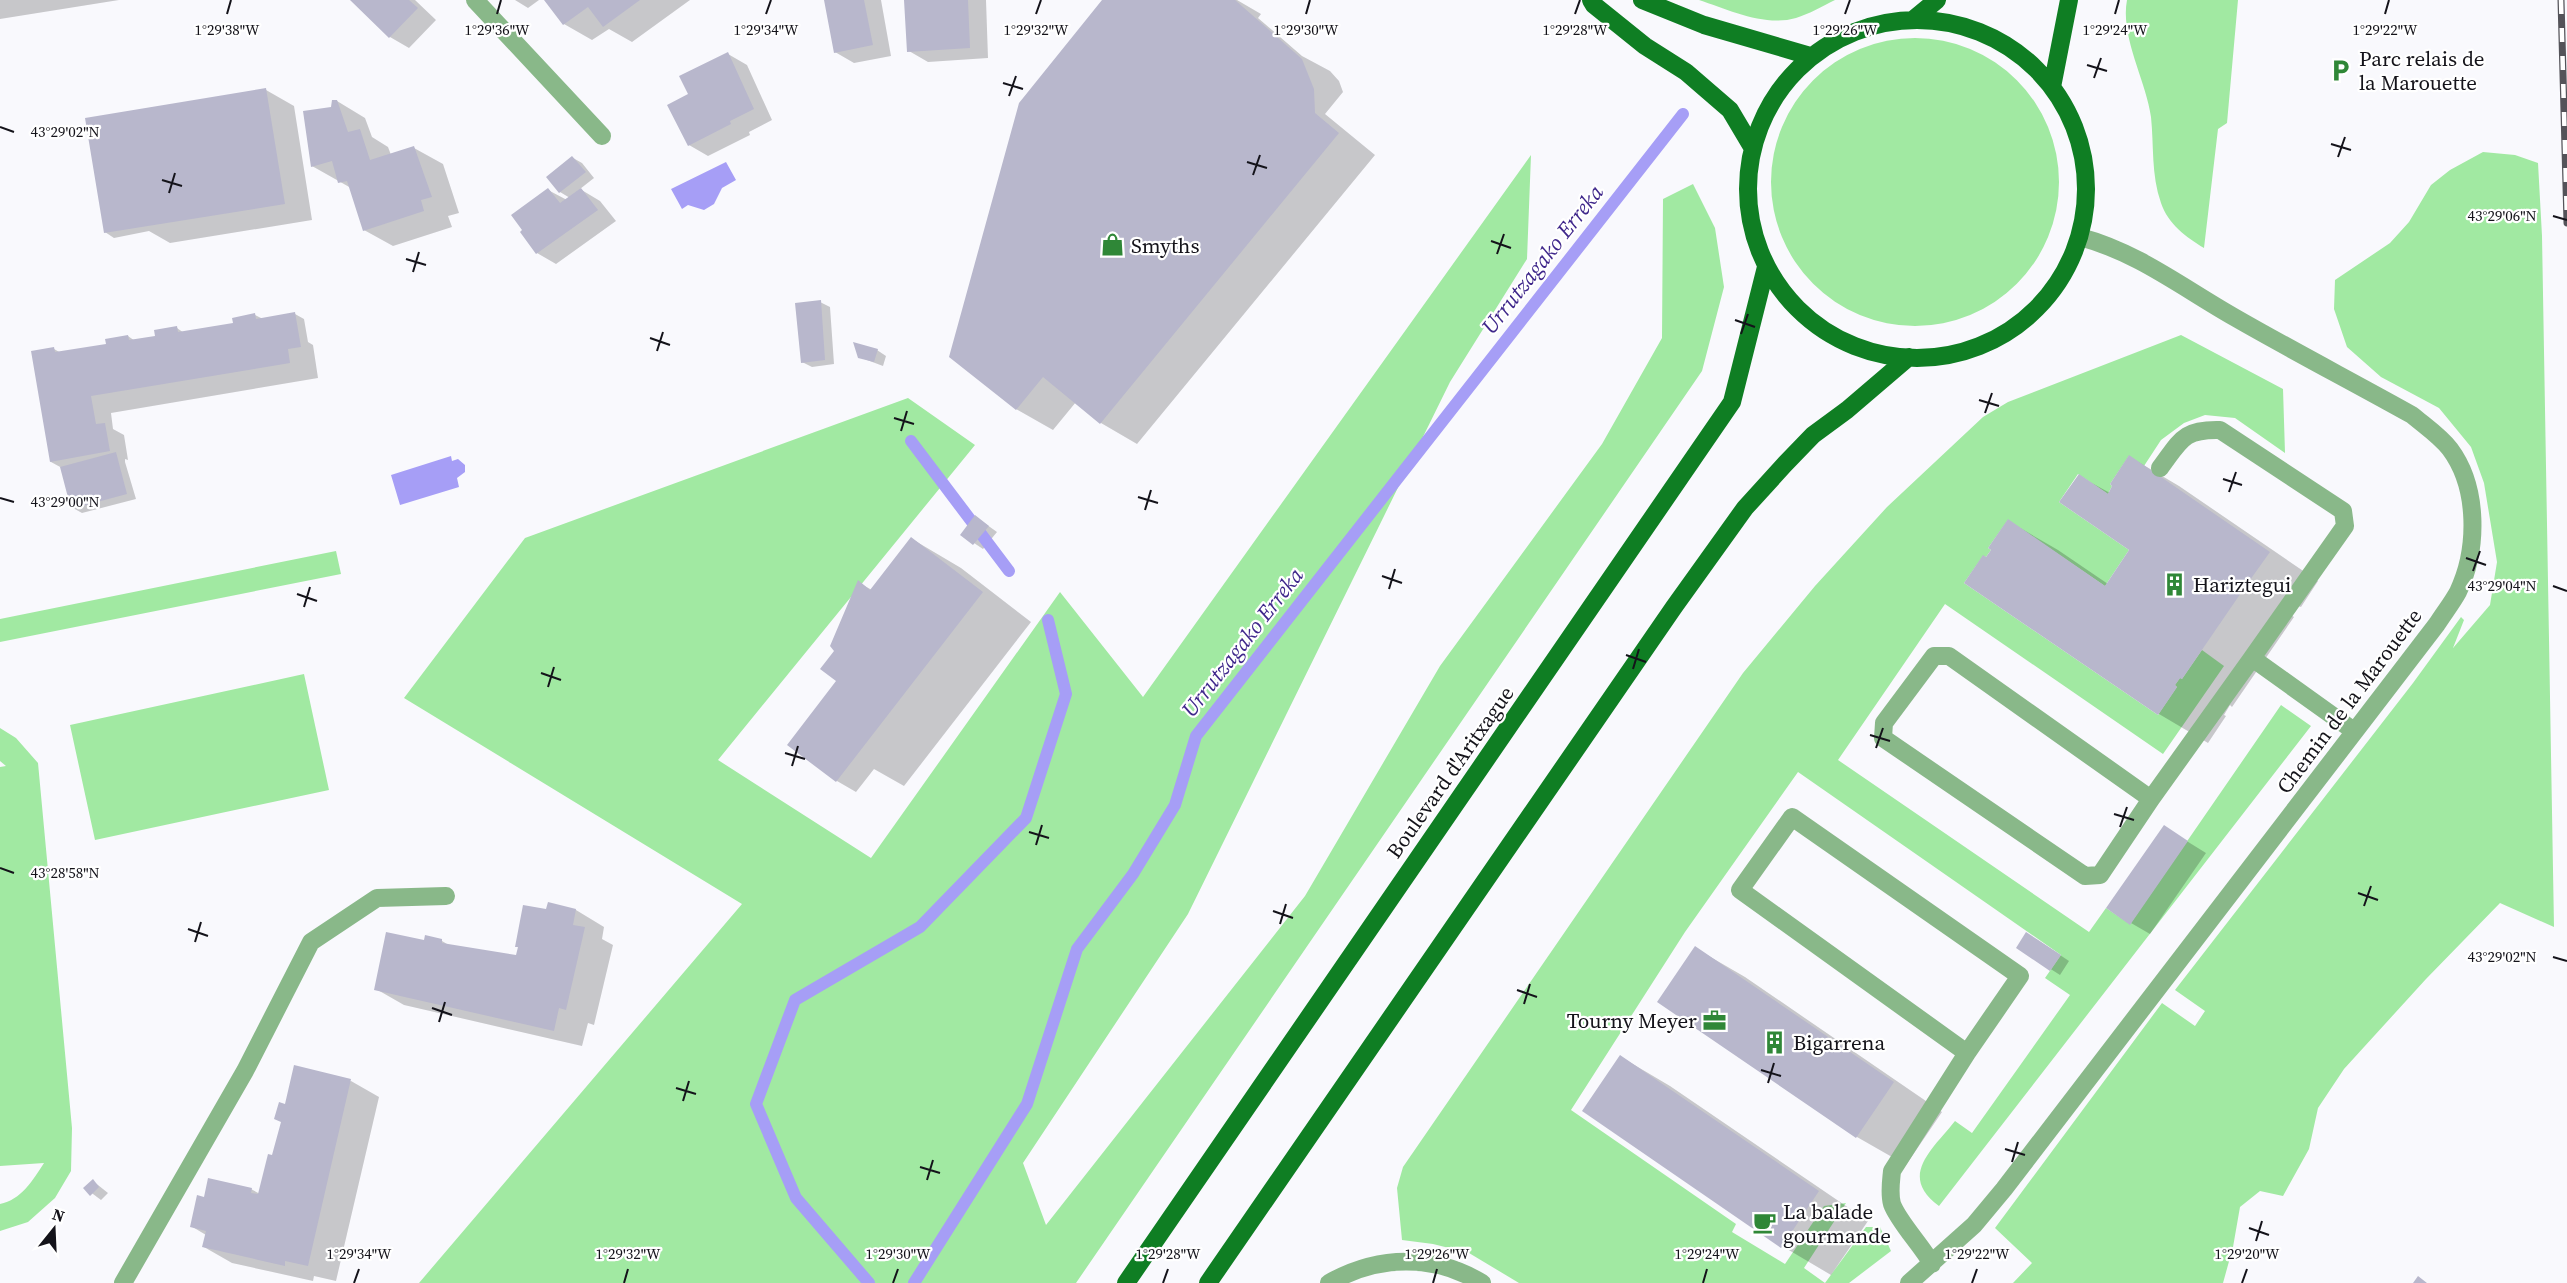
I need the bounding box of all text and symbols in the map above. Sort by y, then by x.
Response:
text: 1°29'38"W [195,19,260,40]
text: 1°29'36"W [465,19,530,40]
text: 1°29'34"W [734,19,799,40]
text: 1°29'32"W [1004,19,1069,40]
text: 1°29'30"W [1274,19,1339,40]
text: 1°29'28"W [1543,19,1608,40]
text: 1°29'26"W [1813,19,1878,40]
text: 1°29'24"W [2083,19,2148,40]
text: 1°29'22"W [2353,19,2418,40]
place label: Parc relais de la Marouette [2359,44,2485,97]
parking icon: Parc relais de la Marouette [2328,57,2354,83]
text: 43°29'02"N [30,121,100,142]
water label: Urrutzagako Erreka [1474,178,1610,340]
text: 43°29'06"N [2467,205,2537,226]
place label: Smyths [1131,231,1200,260]
shop icon: Smyths [1100,232,1126,258]
text: 43°29'00"N [30,491,100,512]
water label: Urrutzagako Erreka [1174,561,1310,723]
place label: Hariztegui [2193,570,2291,599]
building icon: Hariztegui [2162,571,2188,597]
text: 43°29'04"N [2467,575,2537,596]
street label: Chemin de la Marouette [2270,602,2428,800]
street label: Boulevard d'Aritxague [1380,680,1520,864]
text: 43°28'58"N [30,862,100,883]
text: 43°29'02"N [2467,946,2537,967]
place label: Tourny Meyer [1567,1006,1697,1035]
office icon: Tourny Meyer [1702,1007,1728,1033]
place label: Bigarrena [1793,1028,1886,1057]
building icon: Bigarrena [1762,1029,1788,1055]
place label: La balade gourmande [1783,1197,1891,1250]
north arrow [24,1199,84,1259]
text: N [50,1202,68,1227]
cafe icon: La balade gourmande [1752,1210,1778,1236]
text: 1°29'34"W [327,1243,392,1264]
text: 1°29'32"W [596,1243,661,1264]
text: 1°29'30"W [866,1243,931,1264]
text: 1°29'28"W [1136,1243,1201,1264]
text: 1°29'26"W [1405,1243,1470,1264]
text: 1°29'24"W [1675,1243,1740,1264]
text: 1°29'22"W [1945,1243,2010,1264]
text: 1°29'20"W [2215,1243,2280,1264]

